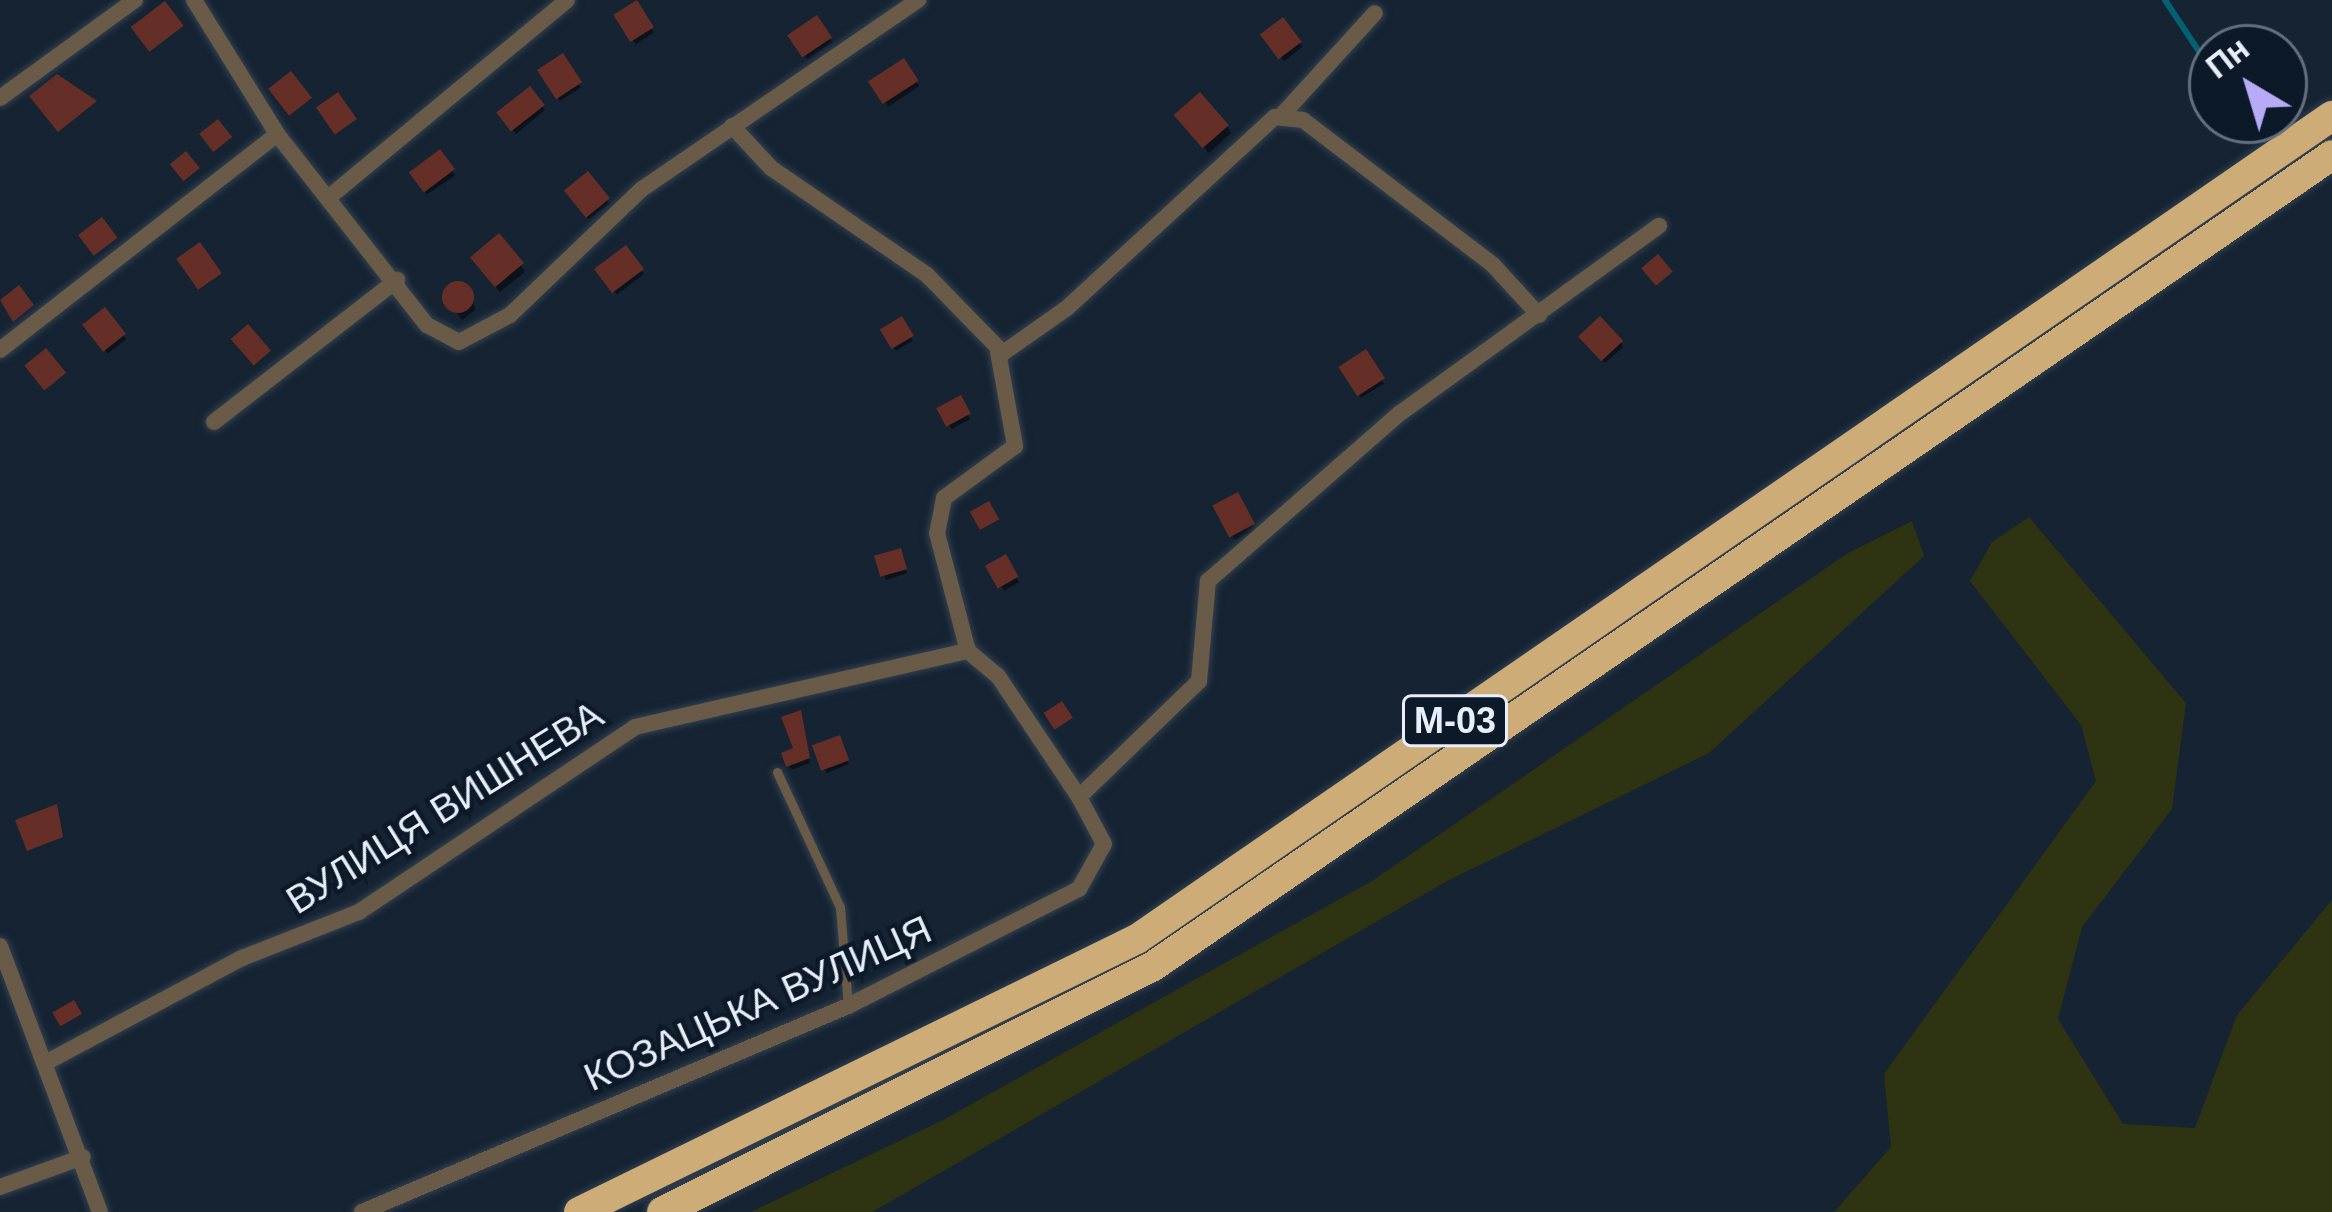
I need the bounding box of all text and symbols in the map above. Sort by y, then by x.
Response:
north arrow [2188,24,2308,144]
text: Пн [2199,30,2256,86]
road number: М-03 [1401,691,1509,751]
street label: ВУЛИЦЯ ВИШНЕВА [278,692,612,924]
street label: КОЗАЦЬКА ВУЛИЦЯ [577,906,939,1102]

